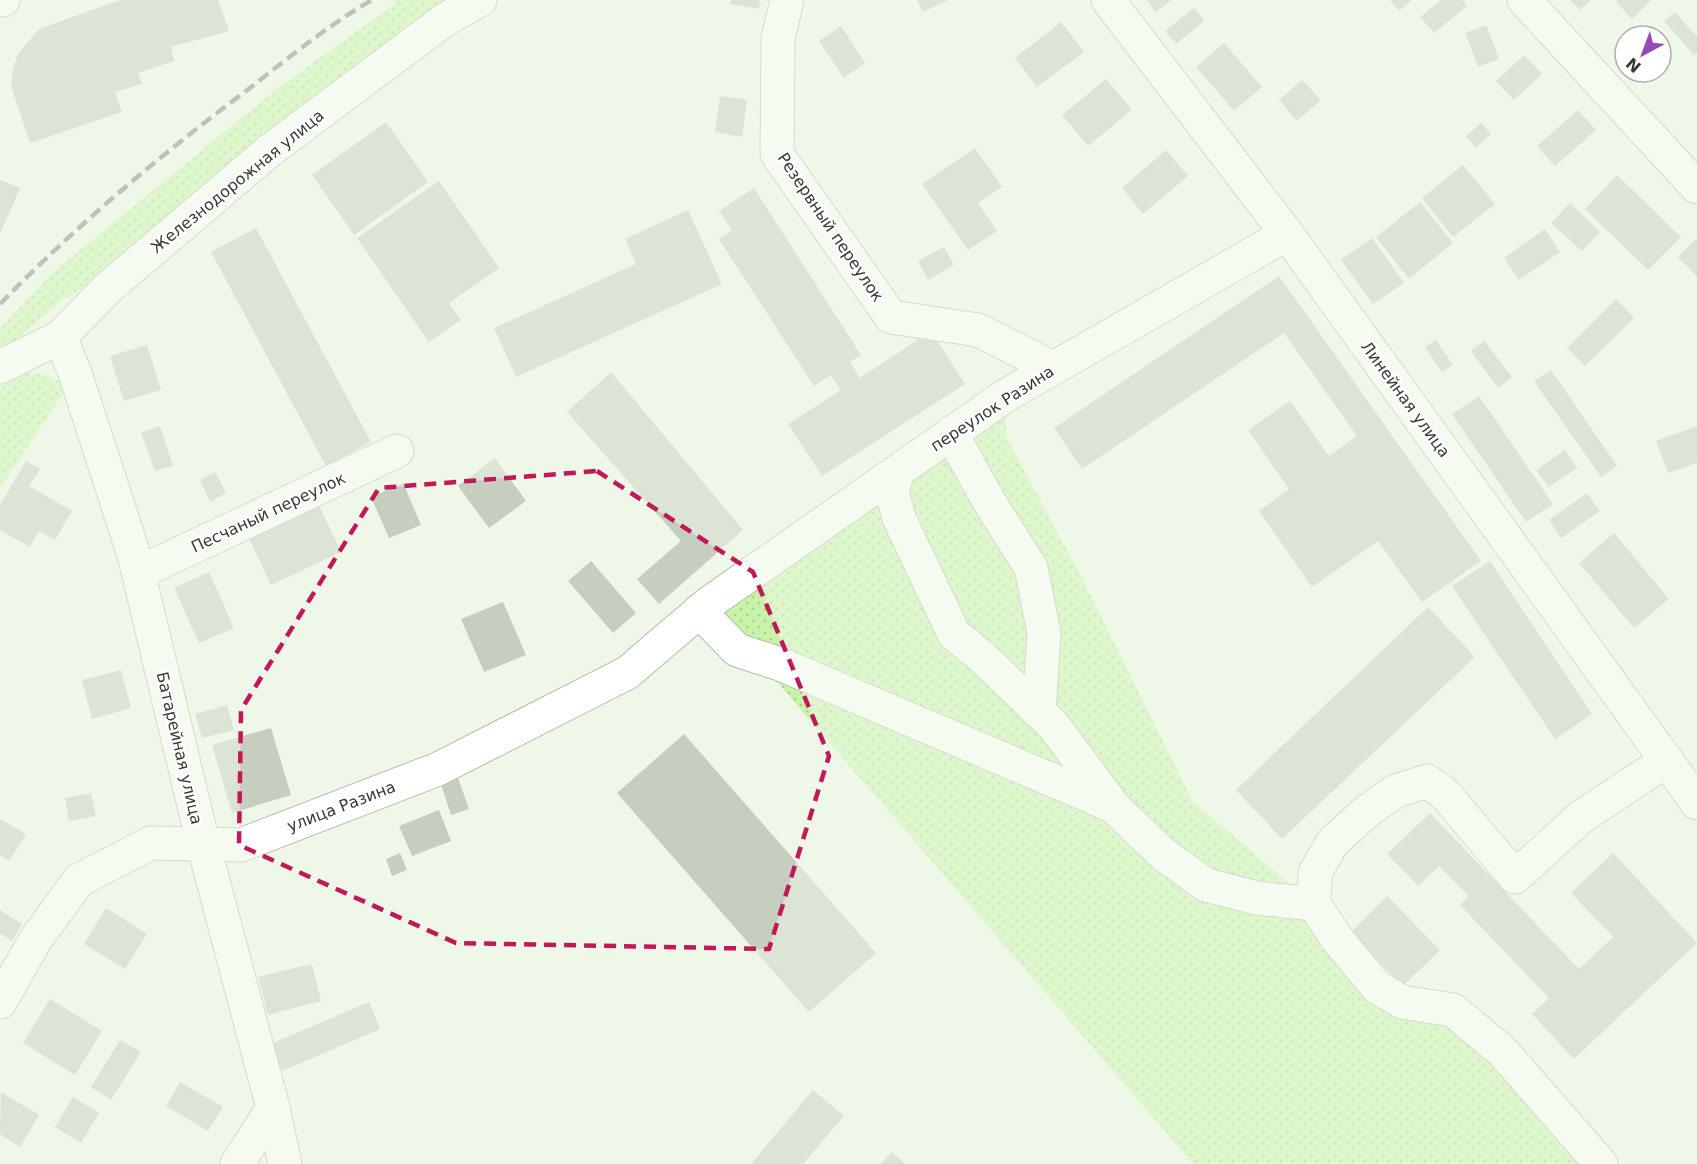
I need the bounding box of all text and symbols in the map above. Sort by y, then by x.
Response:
north arrow [1613,24,1673,84]
text: N [1622,53,1645,77]
street label: Железнодорожная улица [147,106,328,257]
street label: Резервный переулок [774,149,888,306]
street label: Линейная улица [1357,338,1454,461]
street label: переулок Разина [927,361,1057,455]
street label: Песчаный переулок [188,468,349,557]
street label: Батарейная улица [153,670,206,826]
street label: улица Разина [284,777,398,836]

